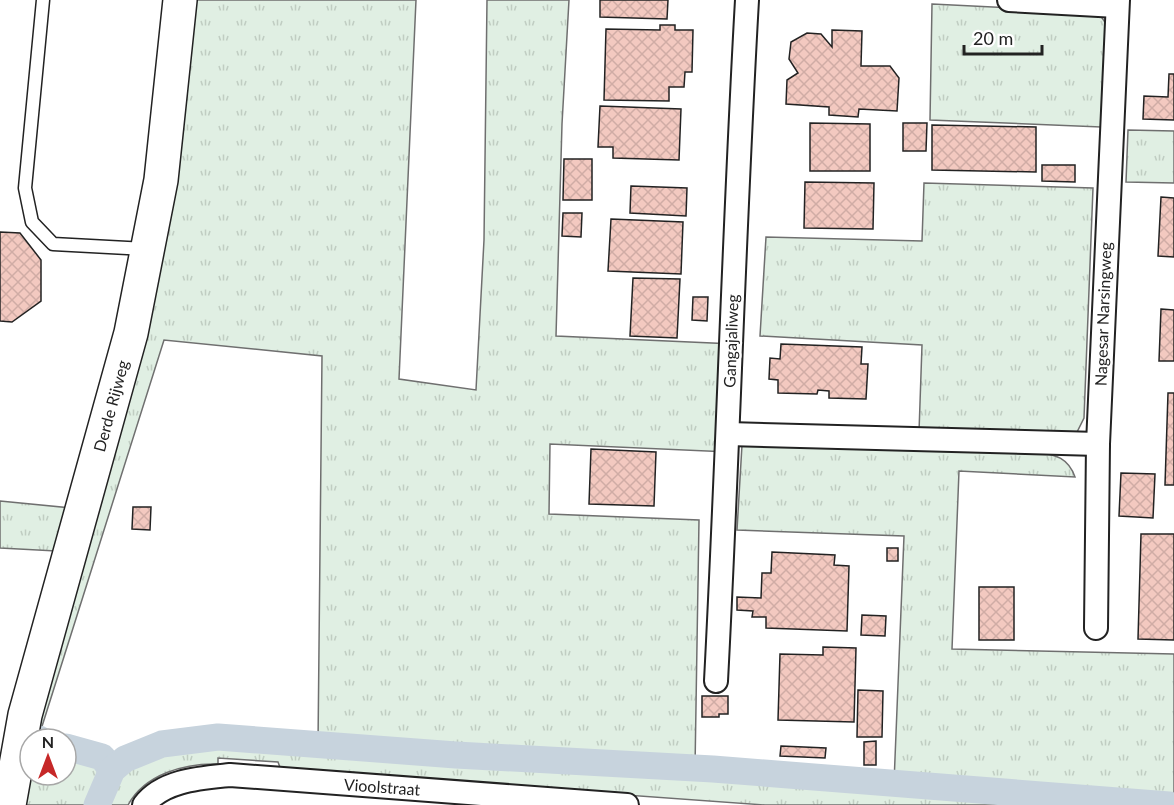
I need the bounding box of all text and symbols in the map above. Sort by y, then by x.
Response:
scale bar [964,18,1042,56]
text: 20 m [973,27,1013,49]
street label: Nagesar Narsingweg [1090,242,1115,386]
street label: Gangajaliweg [719,294,742,388]
street label: Derde Rijweg [89,358,132,454]
north arrow [18,727,78,787]
text: N [42,732,54,751]
street label: Vioolstraat [343,774,421,799]

